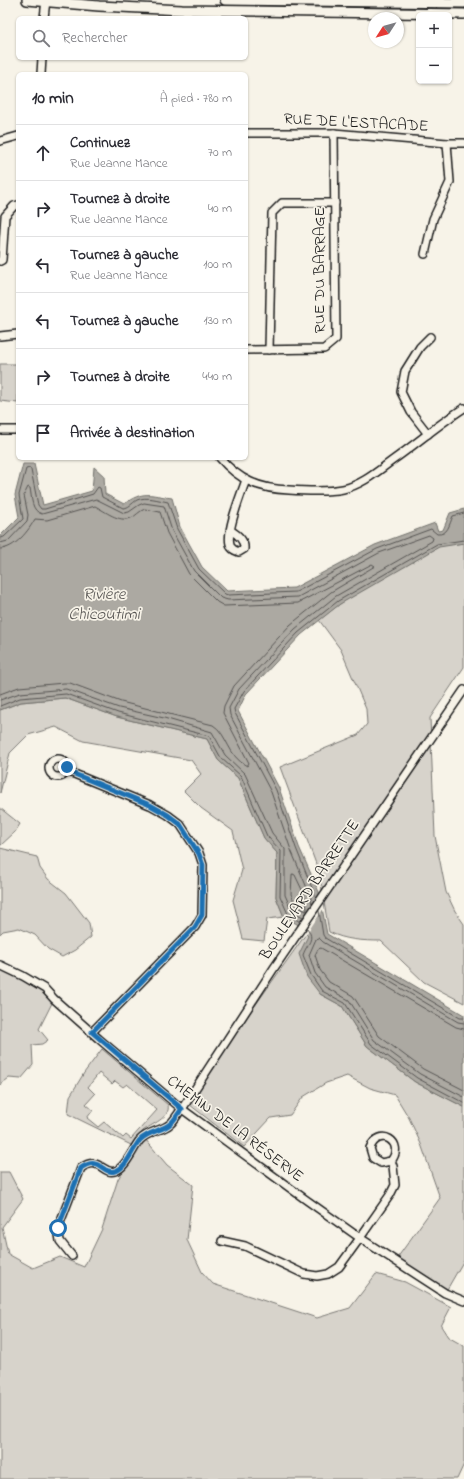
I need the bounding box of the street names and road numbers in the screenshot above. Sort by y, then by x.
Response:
street label: RUE DE L'ESTACADE [283,107,429,139]
street label: RUE DU BARRAGE [308,207,332,333]
street label: BOULEVARD BARRETTE [253,815,366,966]
street label: CHEMIN DE LA RÉSERVE [162,1070,308,1188]

